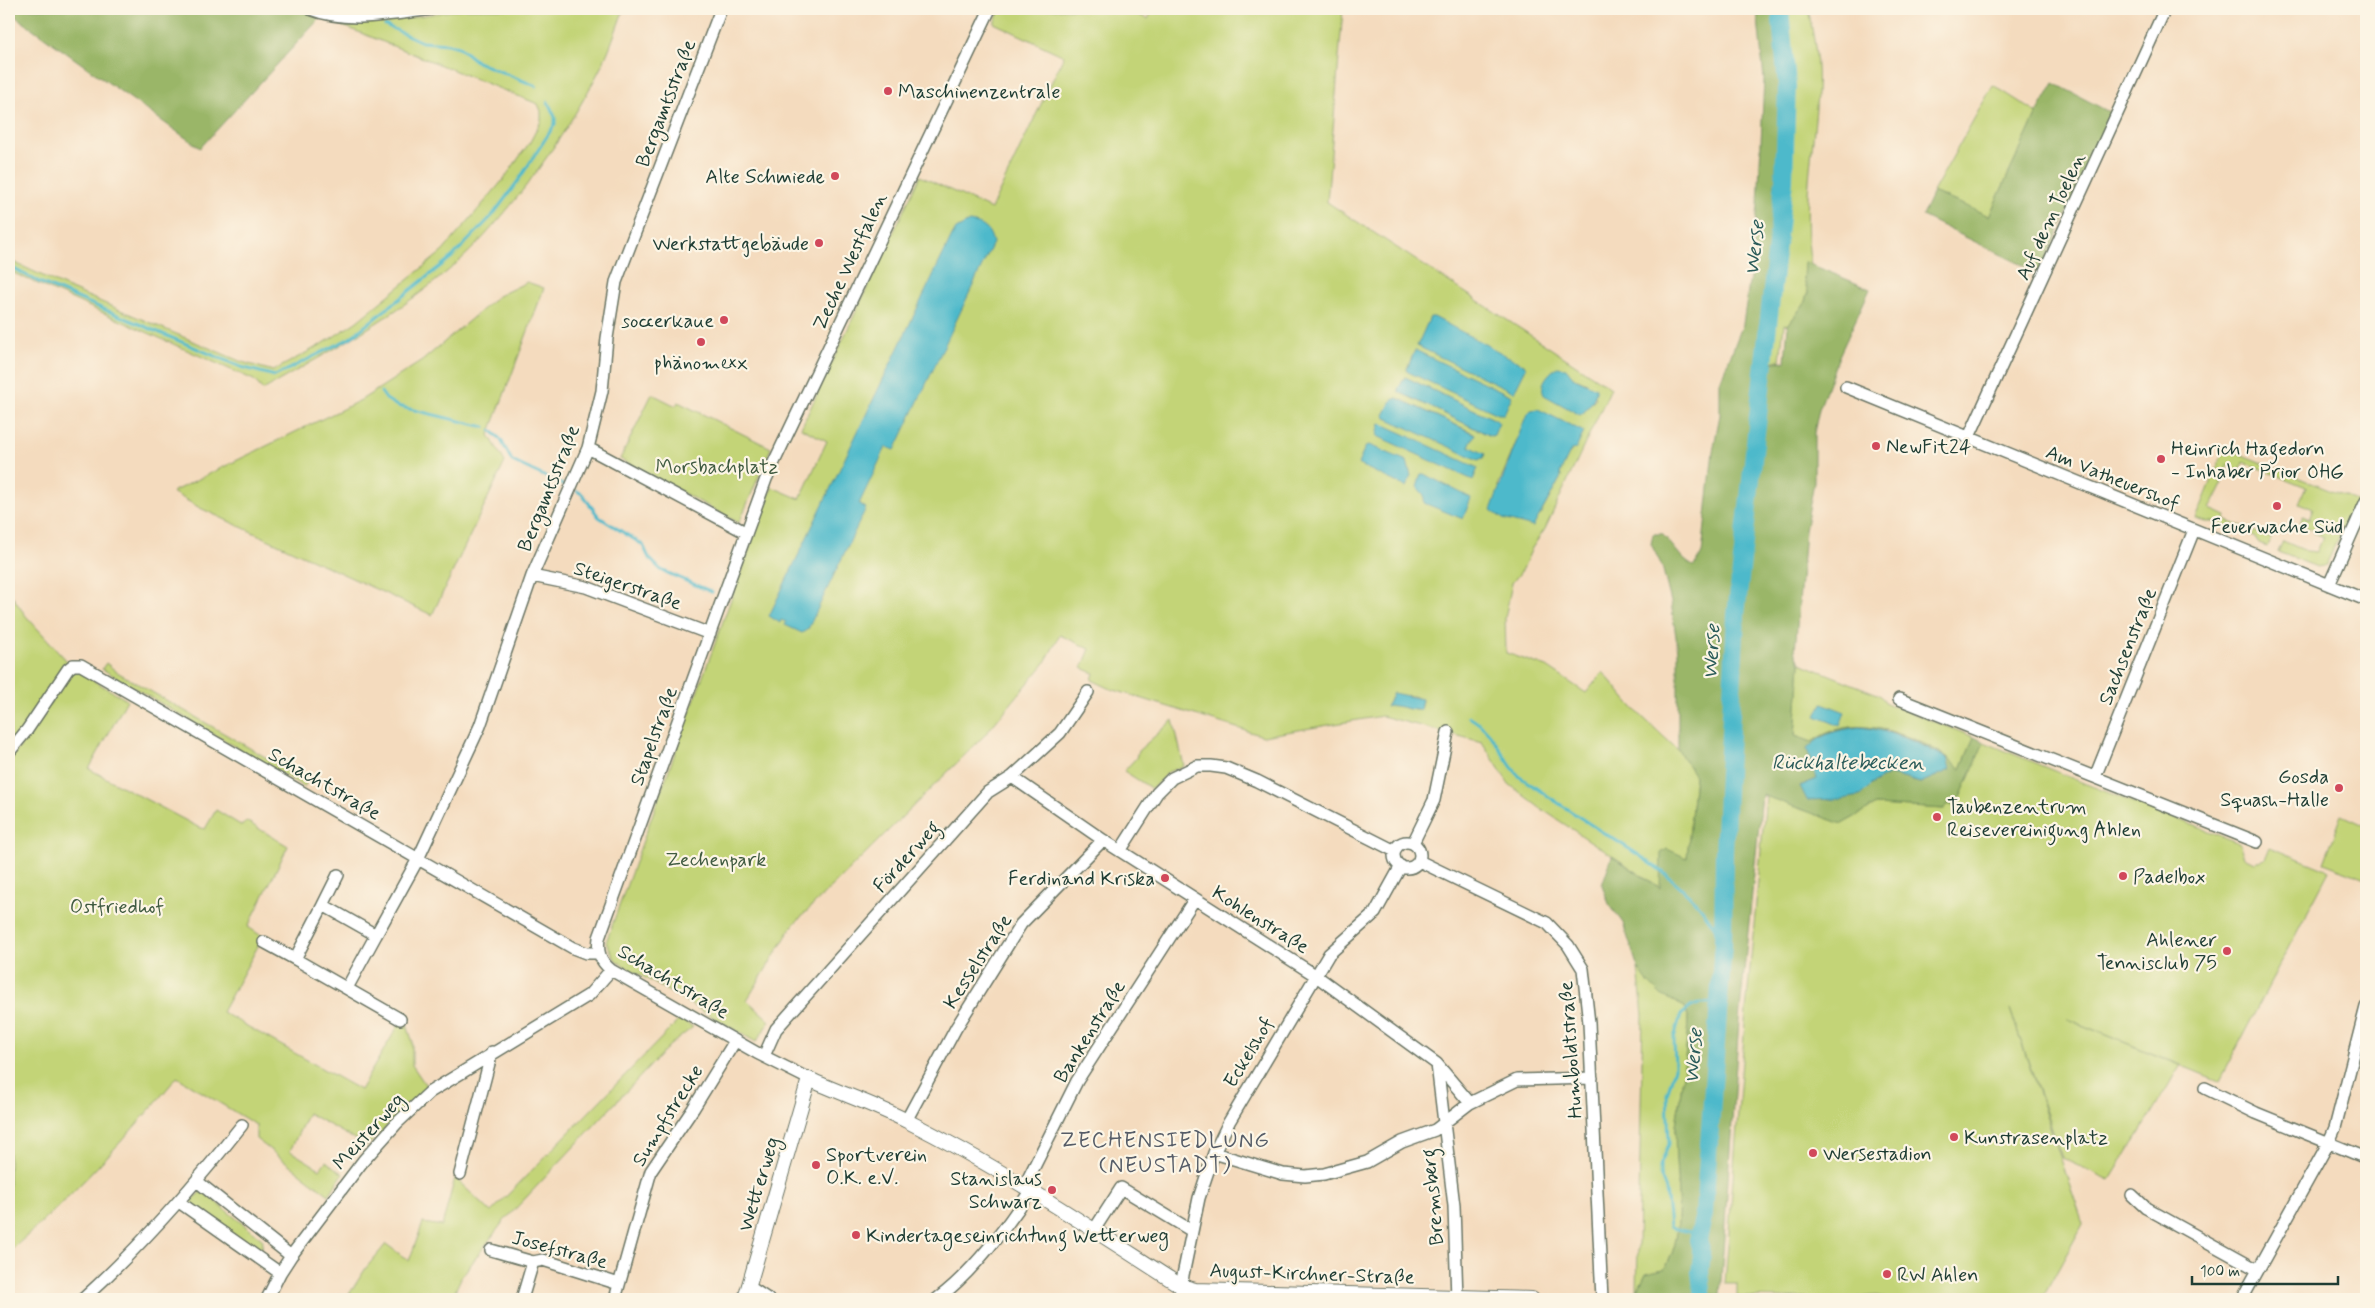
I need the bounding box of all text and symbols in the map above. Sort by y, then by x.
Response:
street label: Bergamtsstraße [630,36,704,172]
place label: Maschinenzentrale [898,79,1061,106]
marker: Maschinenzentrale [882,85,894,97]
street label: Auf dem Toelen [2010,148,2093,285]
place label: Alte Schmiede [705,164,825,191]
marker: Alte Schmiede [829,170,841,182]
street label: Zeche Westfalen [807,188,894,335]
water label: Werse [1738,218,1772,277]
place label: Werkstattgebäude [652,231,809,258]
marker: Werkstattgebäude [813,237,825,249]
place label: soccerkaue [621,308,714,335]
marker: soccerkaue [718,314,730,326]
marker: phänomexx [695,336,707,348]
place label: phänomexx [654,350,749,377]
street label: Bergamtsstraße [512,421,588,556]
place label: NewFit24 [1886,434,1971,461]
place label: Heinrich Hagedorn - Inhaber Prior OHG [2171,436,2344,486]
street label: Am Vatheuershof [2041,439,2183,518]
marker: NewFit24 [1870,440,1882,452]
marker: Heinrich Hagedorn - Inhaber Prior OHG [2155,453,2167,465]
park label: Morsbachplatz [656,454,779,481]
marker: Feuerwache Süd [2271,500,2283,512]
place label: Feuerwache Süd [2211,514,2343,541]
street label: Steigerstraße [570,555,685,618]
street label: Sachsenstraße [2093,584,2164,709]
water label: Werse [1697,622,1727,680]
street label: Stapelstraße [624,683,685,790]
street label: Schachtstraße [263,741,386,827]
water label: Rückhaltebecken [1772,749,1925,777]
place label: Gosda Squash-Halle [2220,764,2329,814]
marker: Gosda Squash-Halle [2333,782,2345,794]
place label: Taubenzentrum Reisevereinigung Ahlen [1947,794,2141,846]
marker: Taubenzentrum Reisevereinigung Ahlen [1931,811,1943,823]
street label: Förderweg [867,815,948,900]
park label: Zechenpark [666,847,766,874]
place label: Padelbox [2133,864,2205,891]
place label: Ferdinand Kriska [1008,866,1155,893]
marker: Padelbox [2117,870,2129,882]
marker: Ferdinand Kriska [1159,872,1171,884]
street label: Kohlenstraße [1207,880,1314,961]
park label: Ostfriedhof [70,894,164,921]
street label: Kesselstraße [937,909,1019,1014]
place label: Ahlener Tennisclub 75 [2097,927,2217,977]
street label: Schachtstraße [612,938,734,1026]
marker: Ahlener Tennisclub 75 [2221,945,2233,957]
street label: Bankenstraße [1048,975,1133,1088]
street label: Humboldtstraße [1553,980,1590,1120]
street label: Eckelshof [1218,1012,1281,1093]
water label: Werse [1678,1026,1710,1084]
street label: Sumpfstrecke [626,1060,710,1172]
street label: Meisterweg [327,1087,412,1177]
place label: Kunstrasenplatz [1964,1125,2108,1152]
district label: ZECHENSIEDLUNG (NEUSTADT) [1060,1127,1270,1180]
marker: Kunstrasenplatz [1948,1131,1960,1143]
street label: Wetterweg [732,1134,788,1235]
place label: Wersestadion [1823,1141,1932,1168]
place label: Sportverein O.K. e.V. [826,1142,927,1192]
street label: Bremsberg [1416,1147,1453,1246]
marker: Wersestadion [1807,1147,1819,1159]
marker: Sportverein O.K. e.V. [810,1159,822,1171]
place label: Stanislaus Schwarz [950,1166,1042,1216]
marker: Stanislaus Schwarz [1046,1184,1058,1196]
place label: Kindertageseinrichtung Wetterweg [866,1223,1169,1252]
street label: Josefstraße [509,1225,611,1276]
marker: Kindertageseinrichtung Wetterweg [850,1229,862,1241]
scale bar [2192,1253,2339,1285]
street label: August-Kirchner-Straße [1209,1257,1415,1292]
place label: RW Ahlen [1897,1262,1979,1289]
text: 100 m [2200,1262,2240,1282]
marker: RW Ahlen [1881,1268,1893,1280]

